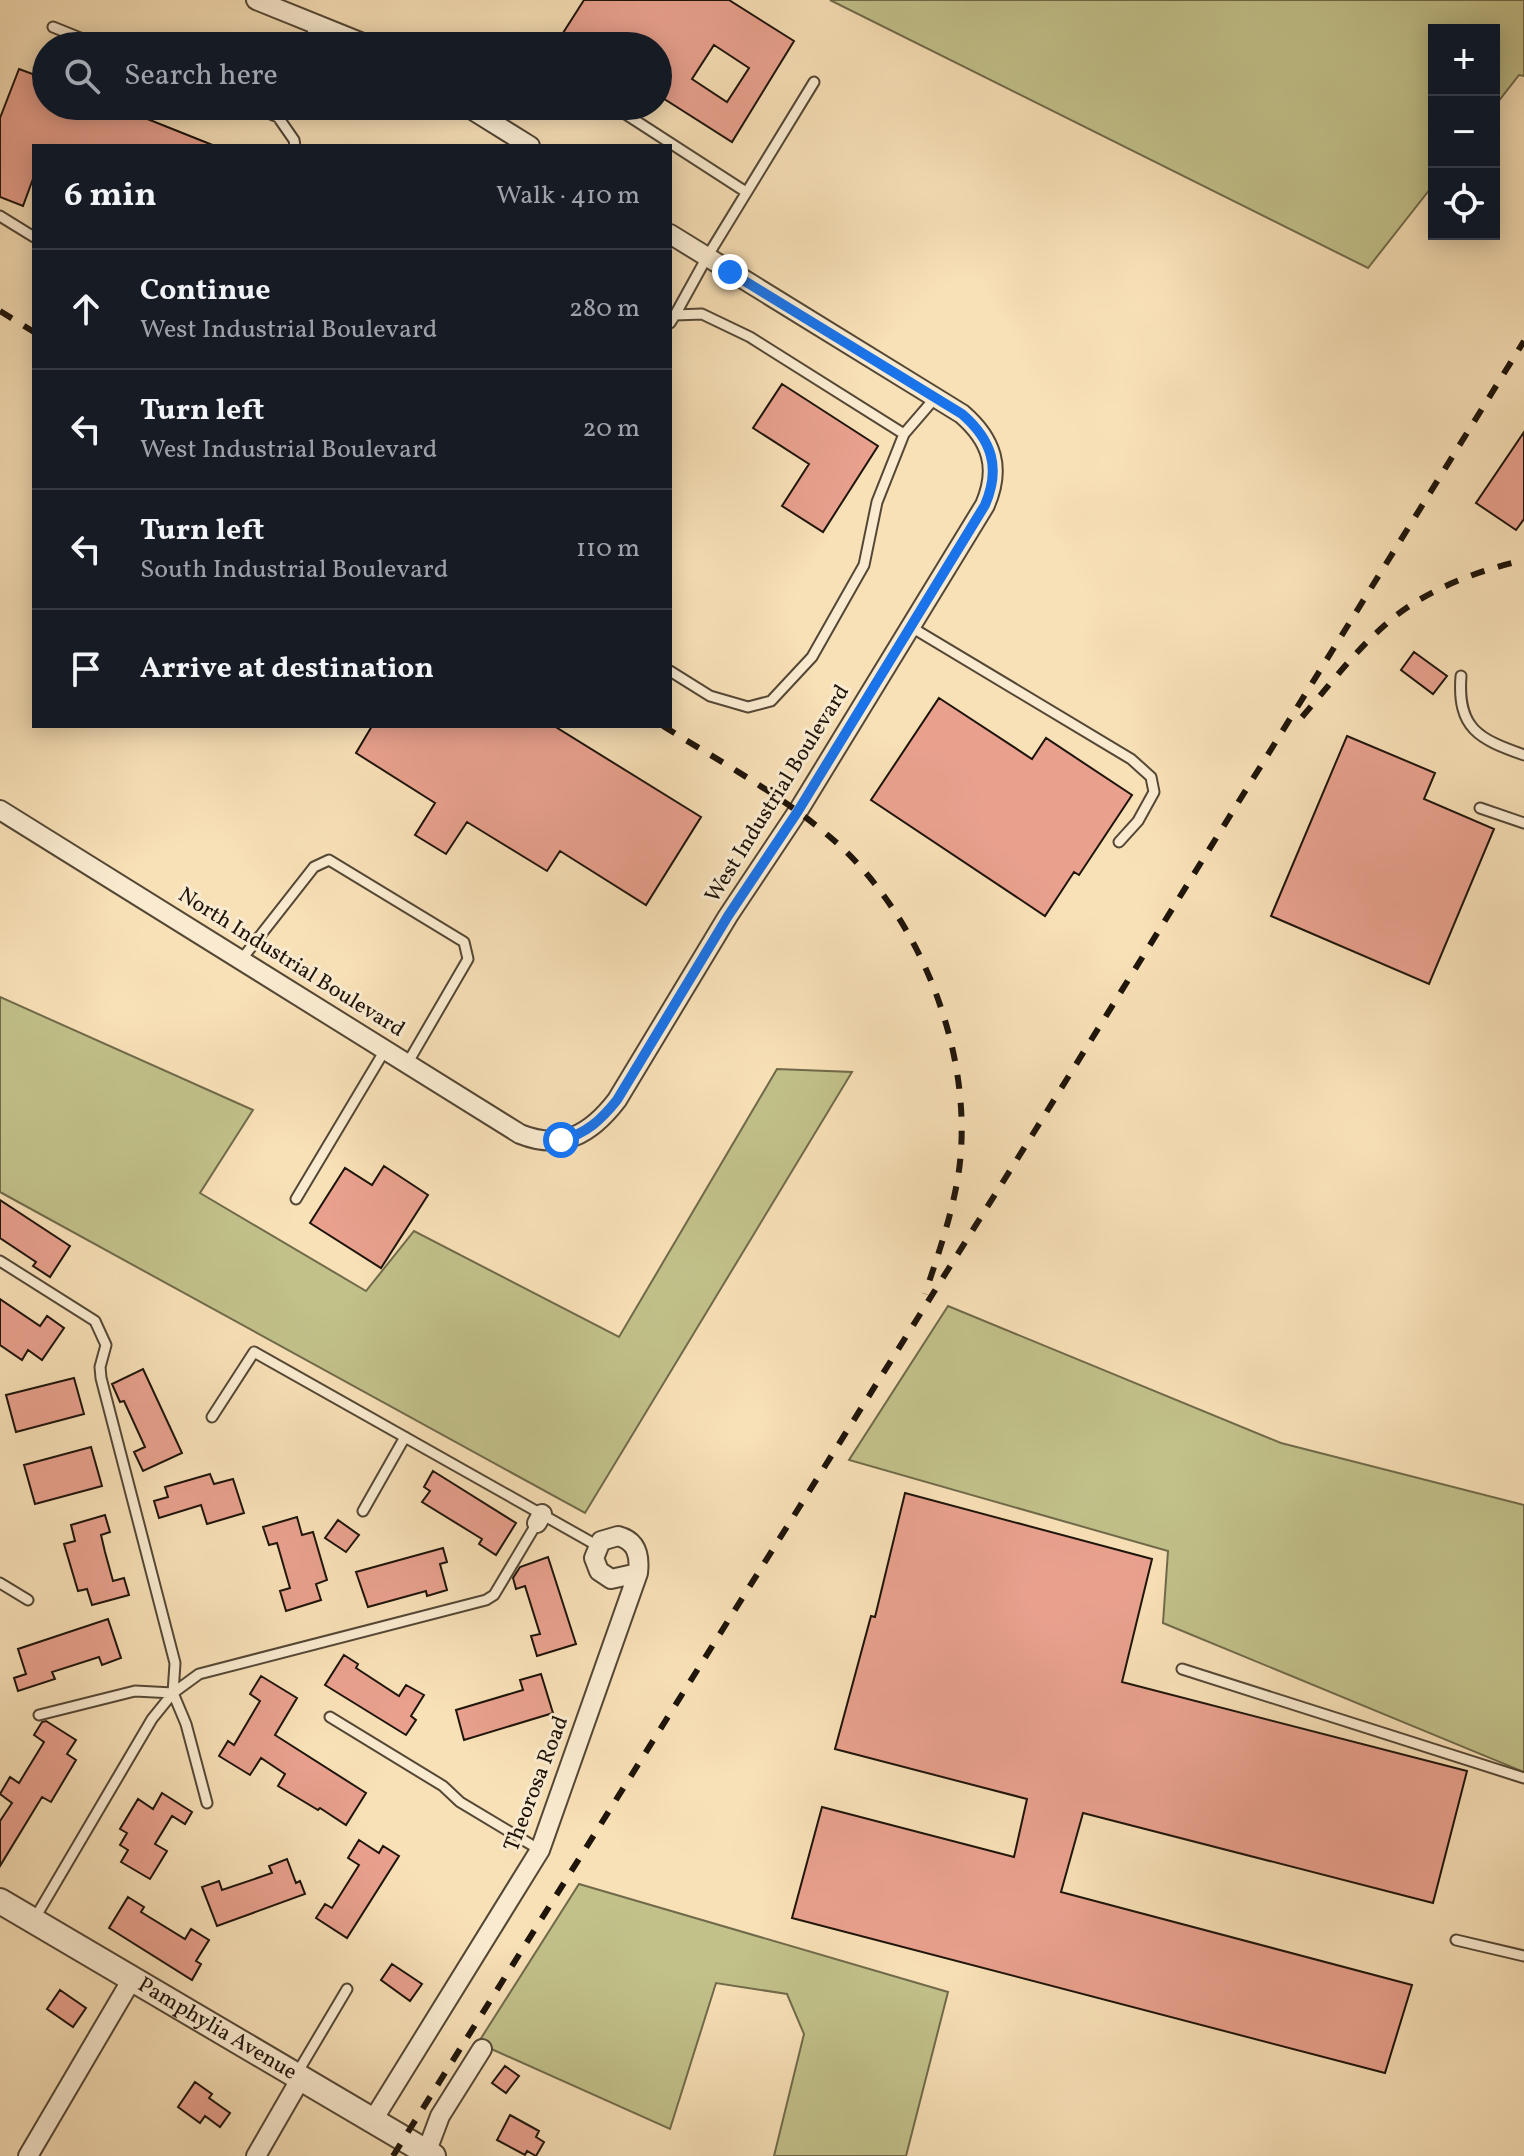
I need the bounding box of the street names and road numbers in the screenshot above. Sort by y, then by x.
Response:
street label: West Industrial Boulevard [698,679,858,909]
street label: North Industrial Boulevard [172,880,410,1046]
street label: Theorosa Road [497,1712,577,1856]
street label: Pamphylia Avenue [132,1970,303,2088]

